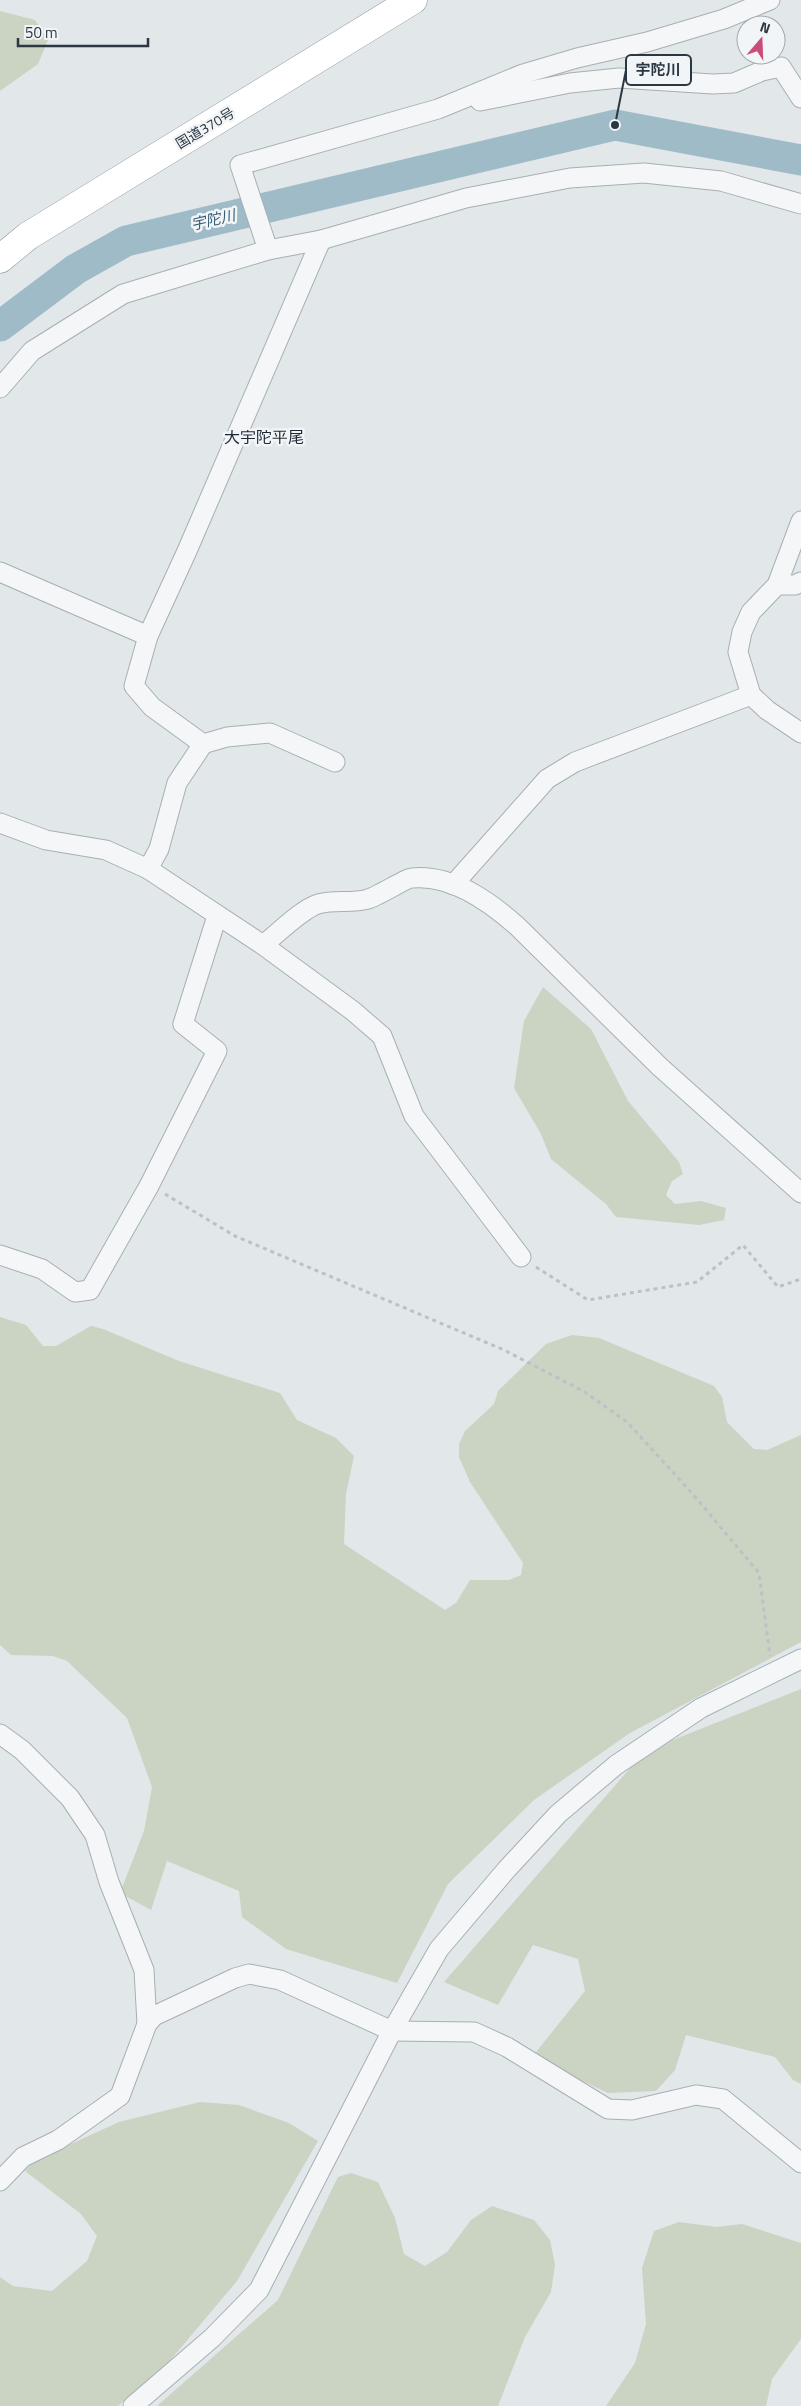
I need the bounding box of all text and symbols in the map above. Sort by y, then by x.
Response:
scale bar [18,15,148,47]
north arrow [736,15,786,65]
text: N [757,16,773,39]
text: 50 m [25,21,58,44]
callout: 宇陀川 [626,55,691,85]
text: 宇陀川 [635,58,681,81]
street label: 国道370号 [171,102,238,153]
water label: 宇陀川 [188,203,239,236]
district label: 大宇陀平尾 [224,425,304,449]

